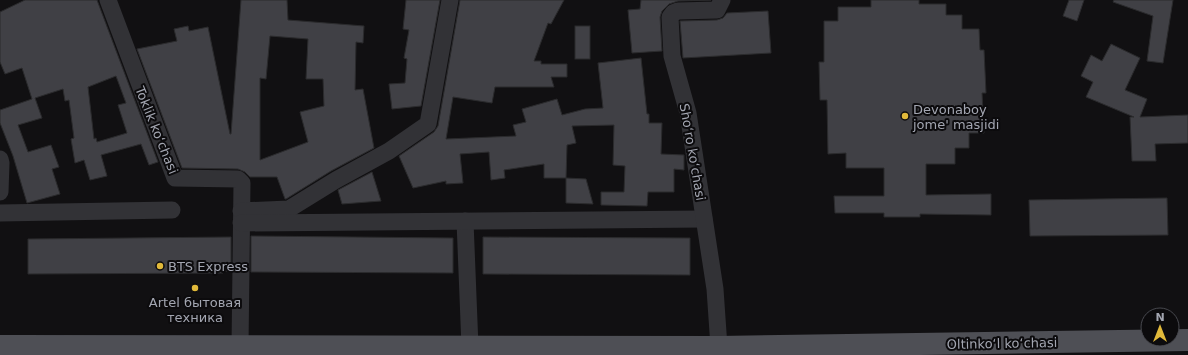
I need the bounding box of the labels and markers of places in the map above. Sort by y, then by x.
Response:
place label: Devonaboy jome' masjidi [912,102,999,132]
marker: Devonaboy jome' masjidi [900,111,910,121]
place label: BTS Express [168,259,248,274]
marker: BTS Express [155,261,165,271]
marker: Artel бытовая техника [190,283,200,293]
place label: Artel бытовая техника [149,295,241,325]

